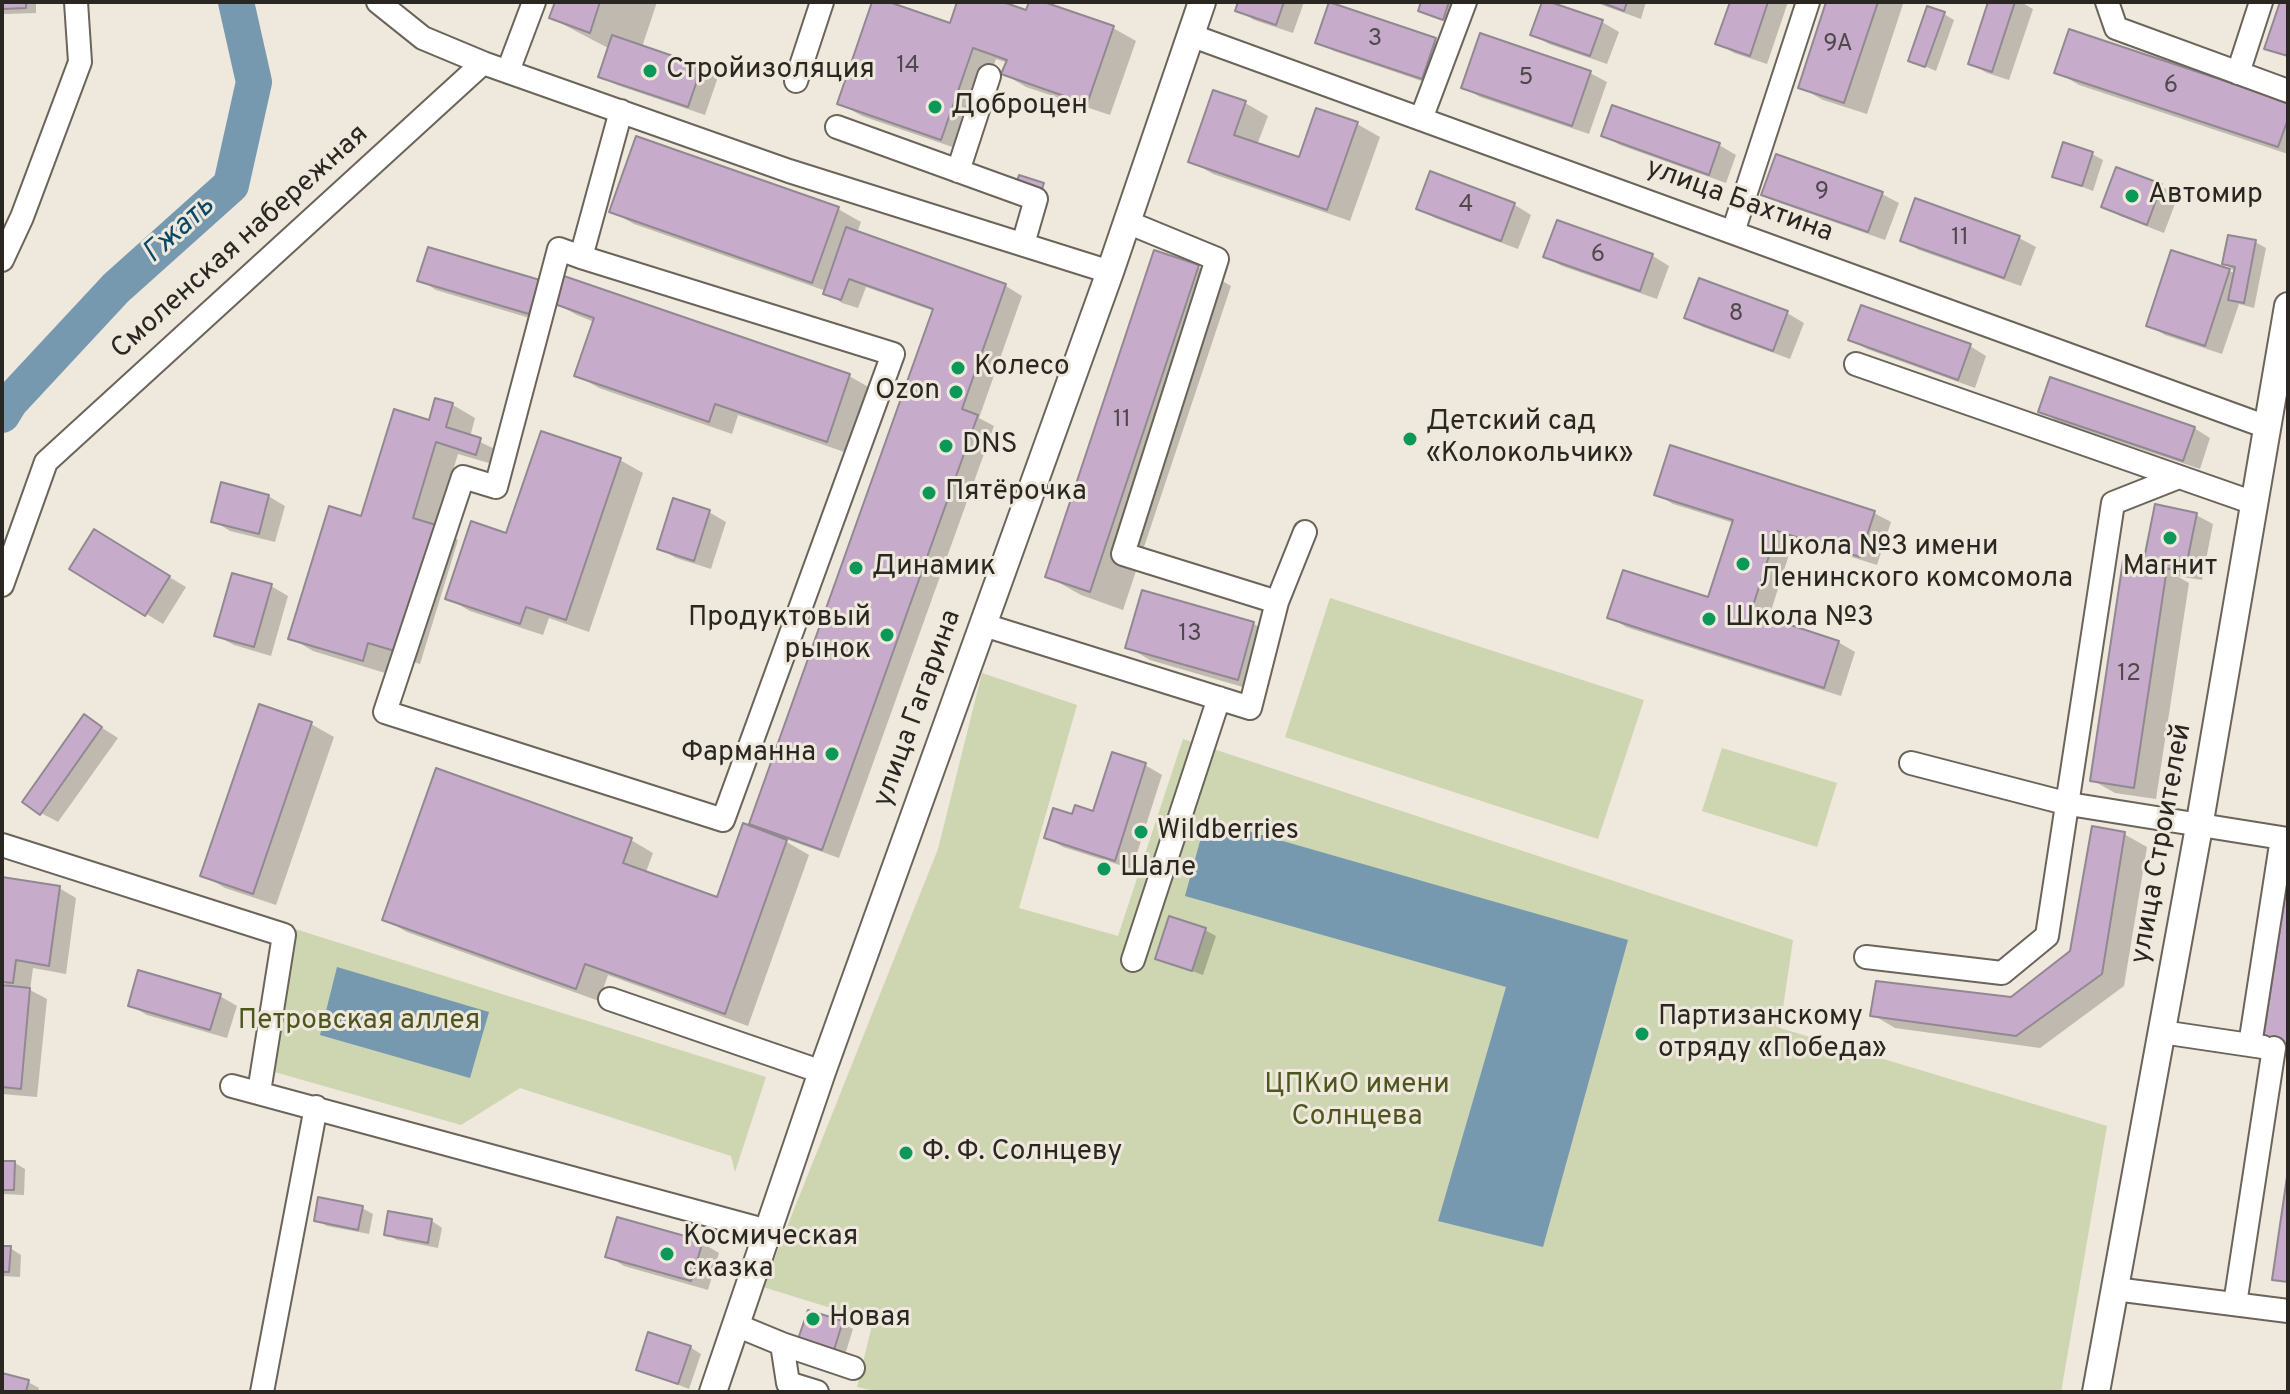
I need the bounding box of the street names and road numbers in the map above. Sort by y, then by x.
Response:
street label: Смоленская набережная [106,119,376,367]
street label: улица Бахтина [1641,153,1837,251]
street label: улица Гагарина [868,606,970,812]
street label: улица Строителей [2125,721,2201,967]

